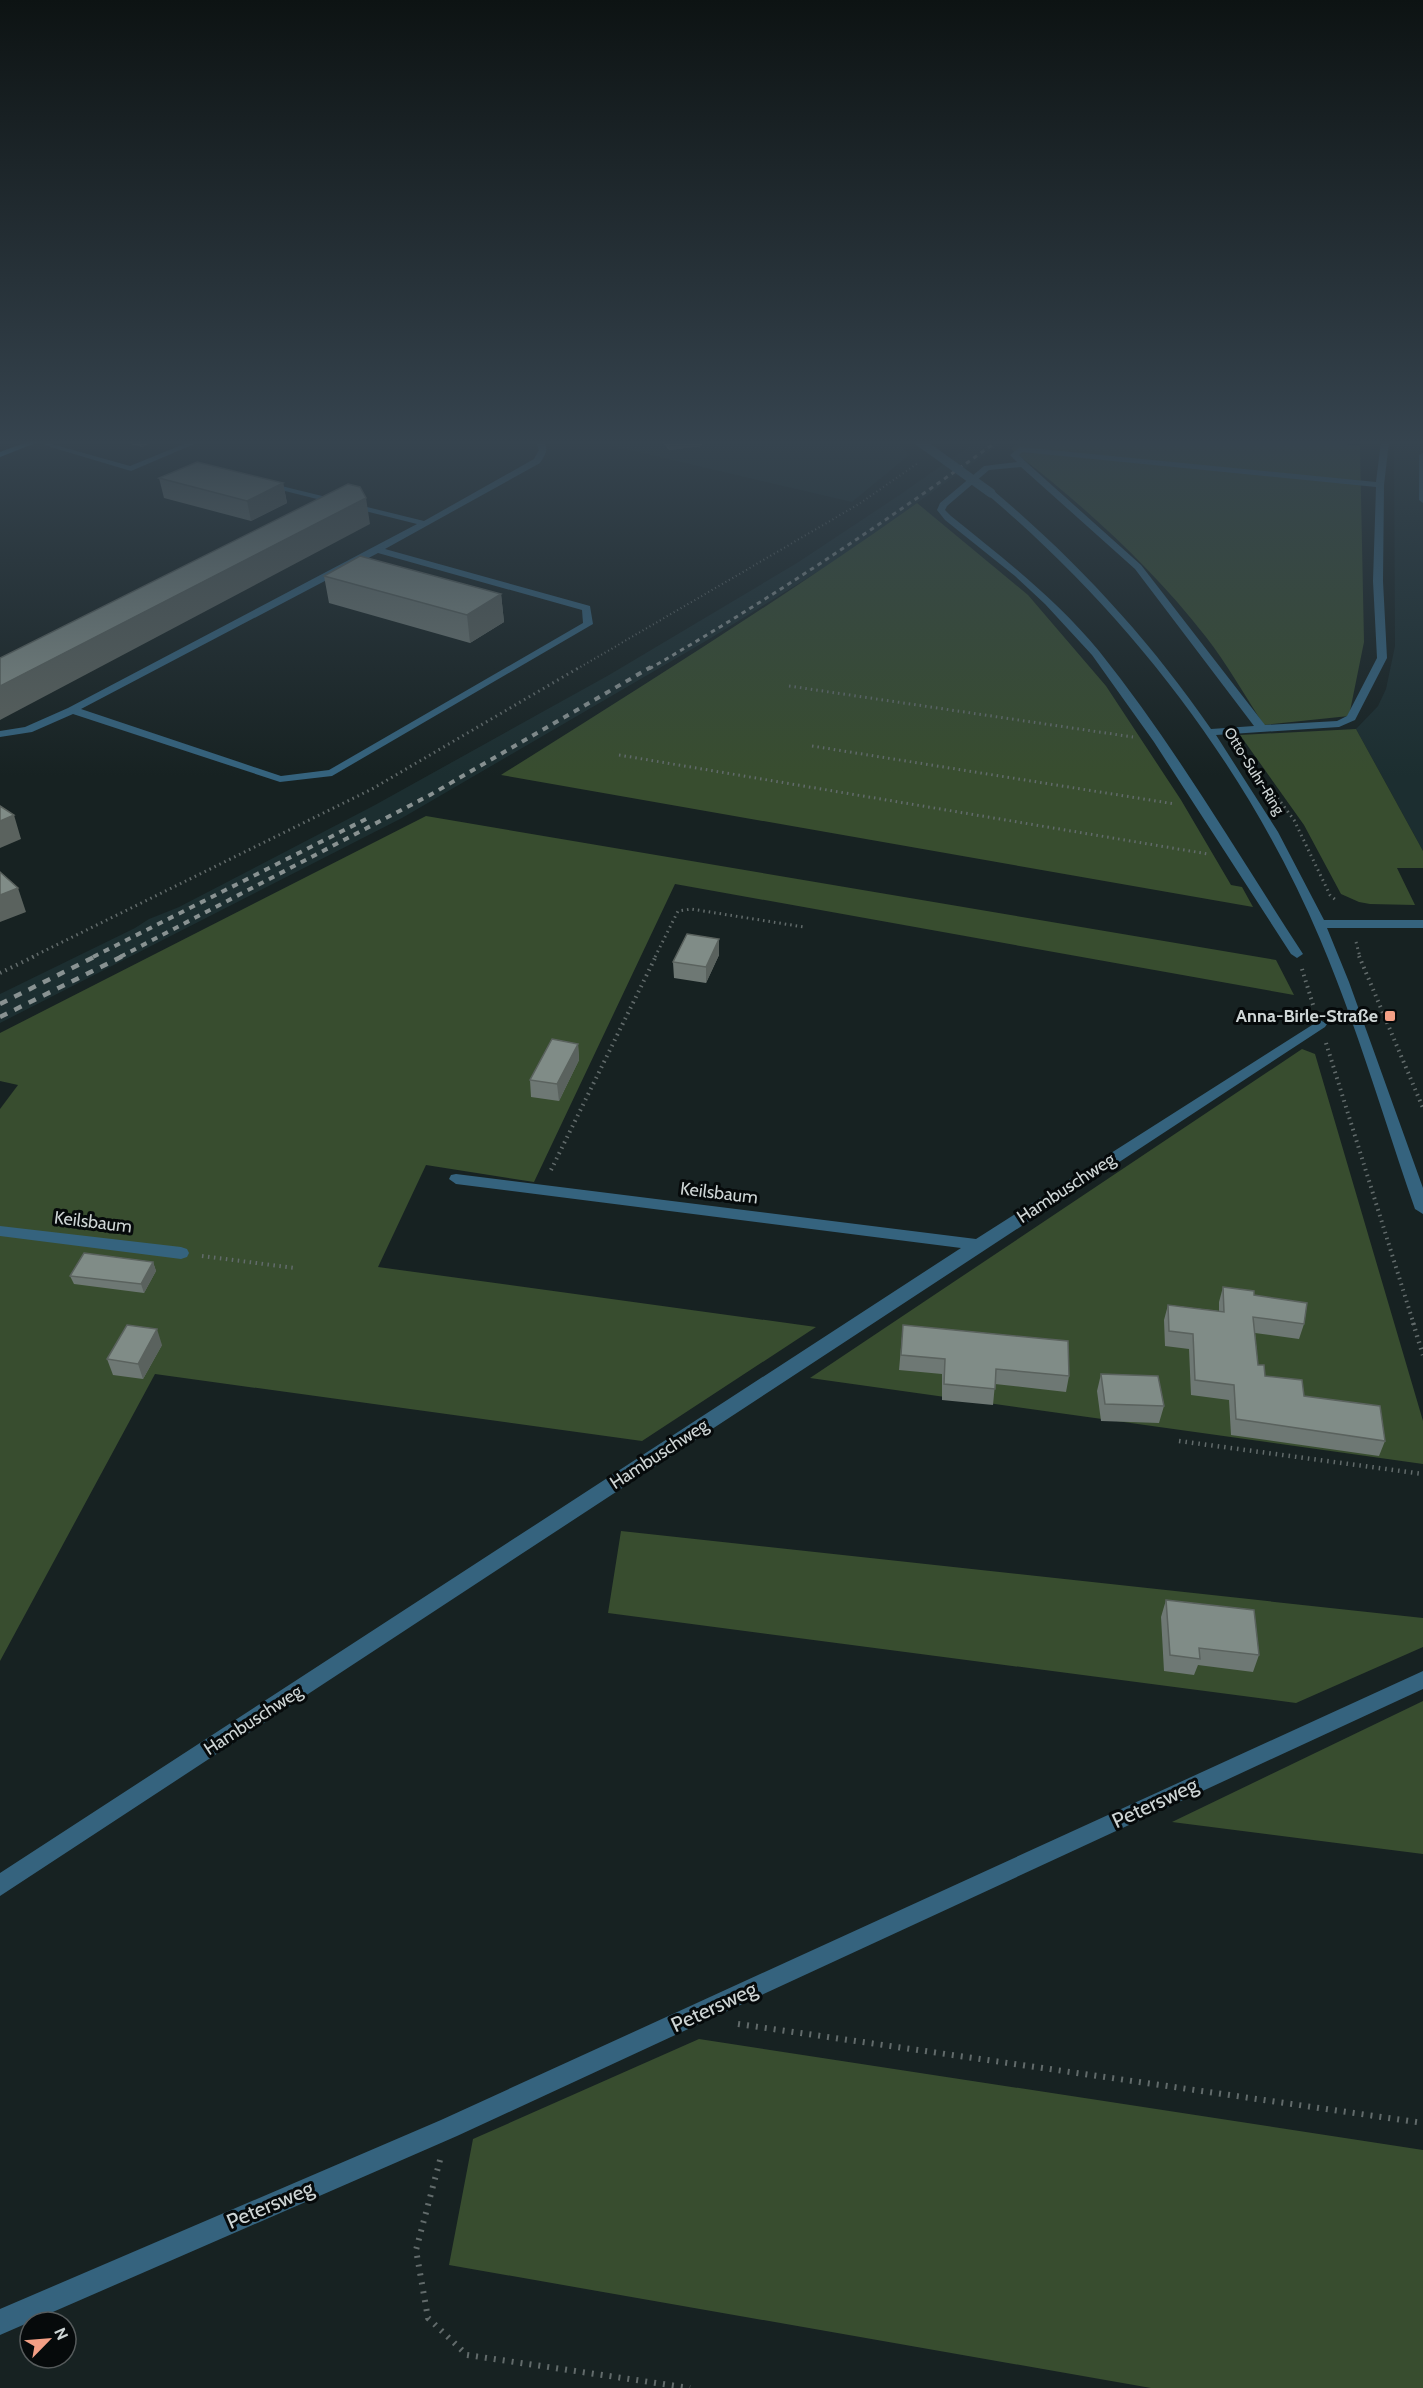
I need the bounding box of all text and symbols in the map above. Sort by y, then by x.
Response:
street label: Otto-Suhr-Ring [1220,724,1288,818]
place label: Anna-Birle-Straße [1236,1005,1378,1027]
marker: Anna-Birle-Straße [1383,1009,1397,1023]
street label: Hambuschweg [1013,1148,1120,1228]
street label: Keilsbaum [679,1177,759,1209]
street label: Keilsbaum [53,1206,133,1238]
street label: Hambuschweg [606,1414,713,1494]
street label: Hambuschweg [200,1680,307,1760]
street label: Petersweg [1108,1772,1202,1833]
street label: Petersweg [667,1976,761,2037]
street label: Petersweg [223,2175,317,2234]
north arrow [18,2310,78,2370]
text: N [50,2325,72,2343]

